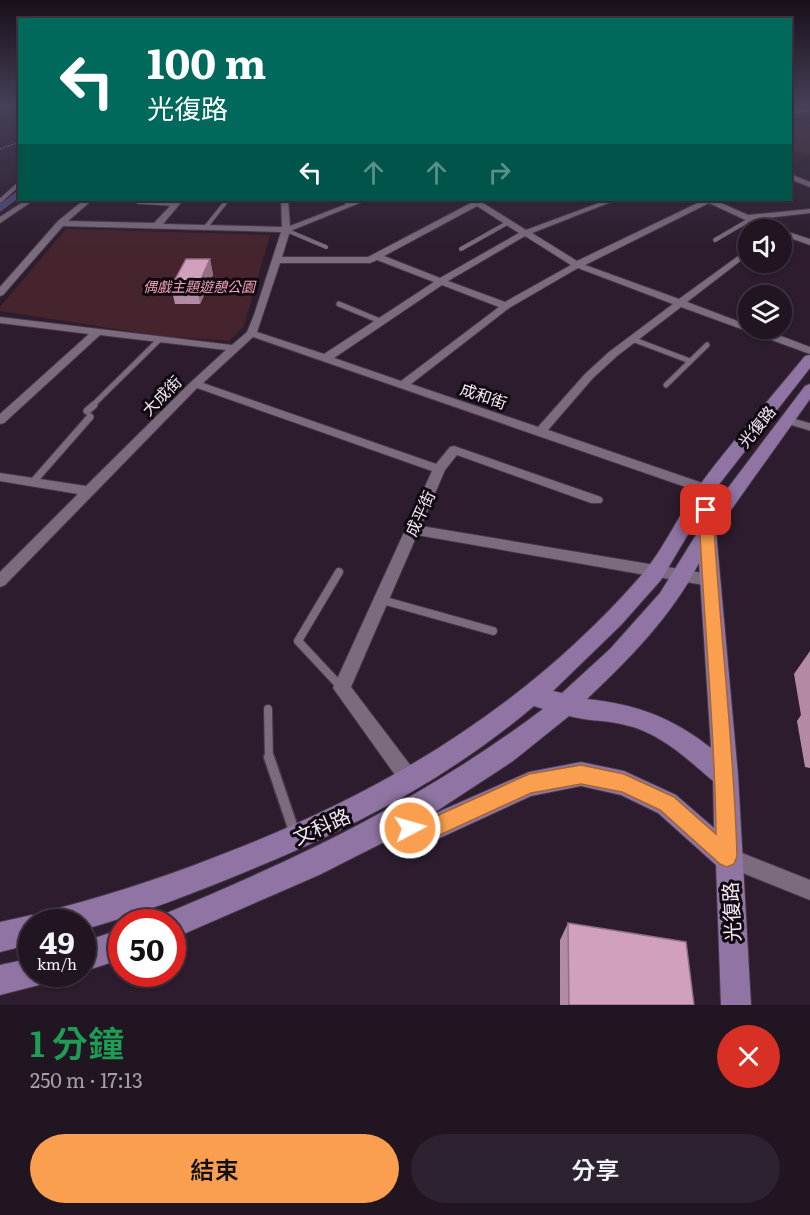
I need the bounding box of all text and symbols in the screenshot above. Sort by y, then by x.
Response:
text: 100 m [147,30,266,92]
icon: left [48,42,126,120]
text: 光復路 [147,87,228,127]
icon: left [294,156,327,189]
icon: ahead [357,156,390,189]
icon: ahead [420,156,453,189]
icon: right [483,156,516,189]
map controls [738,219,792,339]
button: sound [738,219,792,273]
park label: 偶戲主題遊憩公園 [143,276,257,296]
button: layers [738,285,792,339]
street label: 大成街 [136,370,186,420]
street label: 成和街 [457,376,511,414]
street label: 光復路 [732,400,780,452]
pin [680,484,731,535]
street label: 成平街 [398,486,440,540]
icon: arrive [689,493,722,526]
position arrow [378,796,442,860]
street label: 文科路 [287,799,355,851]
street label: 光復路 [713,881,747,943]
speed limit sign: 50 [108,909,186,987]
text: 49 [39,919,75,963]
text: km/h [37,952,77,975]
text: 1 分鐘 [30,1015,124,1068]
button: close [717,1025,780,1088]
text: 250 m · 17:13 [30,1064,143,1094]
button: 結束 [30,1134,399,1203]
button: 分享 [411,1134,780,1203]

